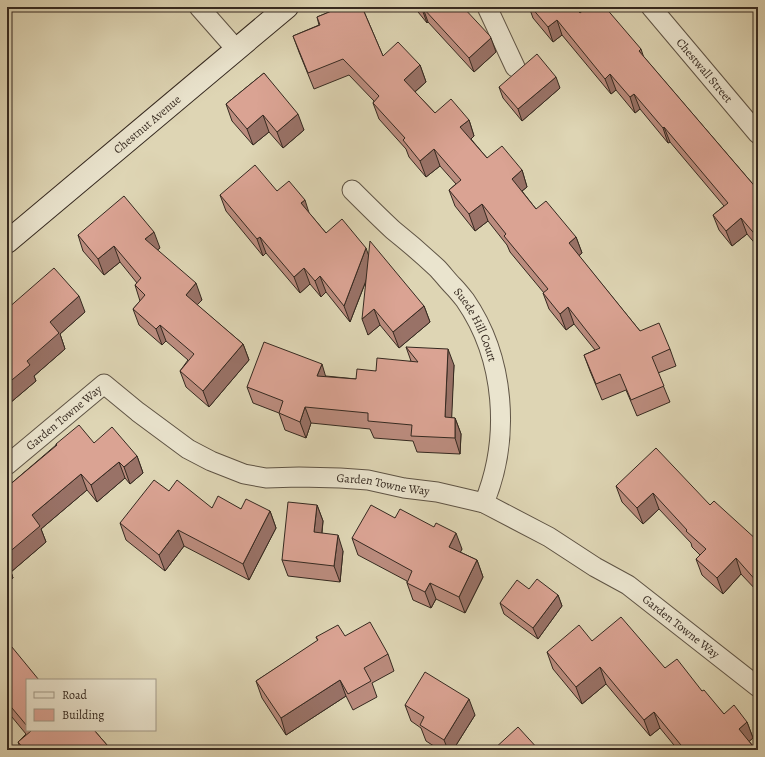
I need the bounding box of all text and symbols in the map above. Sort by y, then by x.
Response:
street label: Chestwall Street [673,35,736,106]
street label: Chestnut Avenue [110,91,184,157]
street label: Suede Hill Court [450,284,501,364]
street label: Garden Towne Way [23,381,106,454]
street label: Garden Towne Way [336,470,431,499]
street label: Garden Towne Way [639,591,723,662]
legend [26,679,156,731]
text: Road [62,687,88,703]
text: Building [62,707,104,723]

